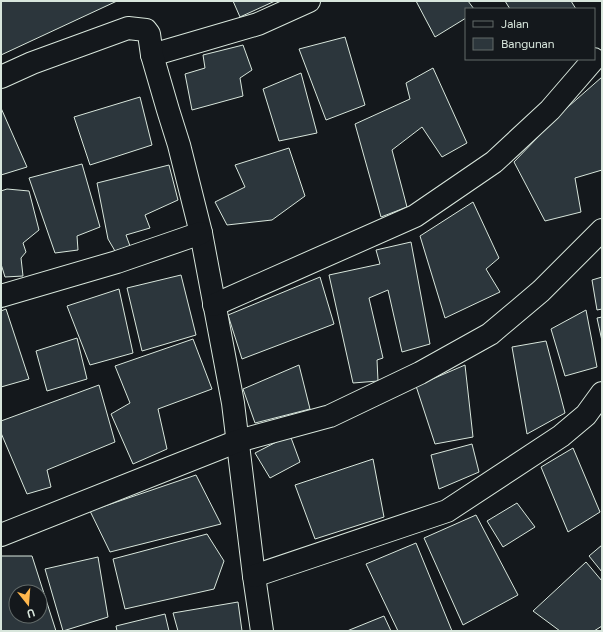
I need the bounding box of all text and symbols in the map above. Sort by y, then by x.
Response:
legend [465,8,595,60]
text: Jalan [501,17,529,31]
text: Bangunan [501,37,555,51]
north arrow [8,584,48,624]
text: U [25,606,36,621]

